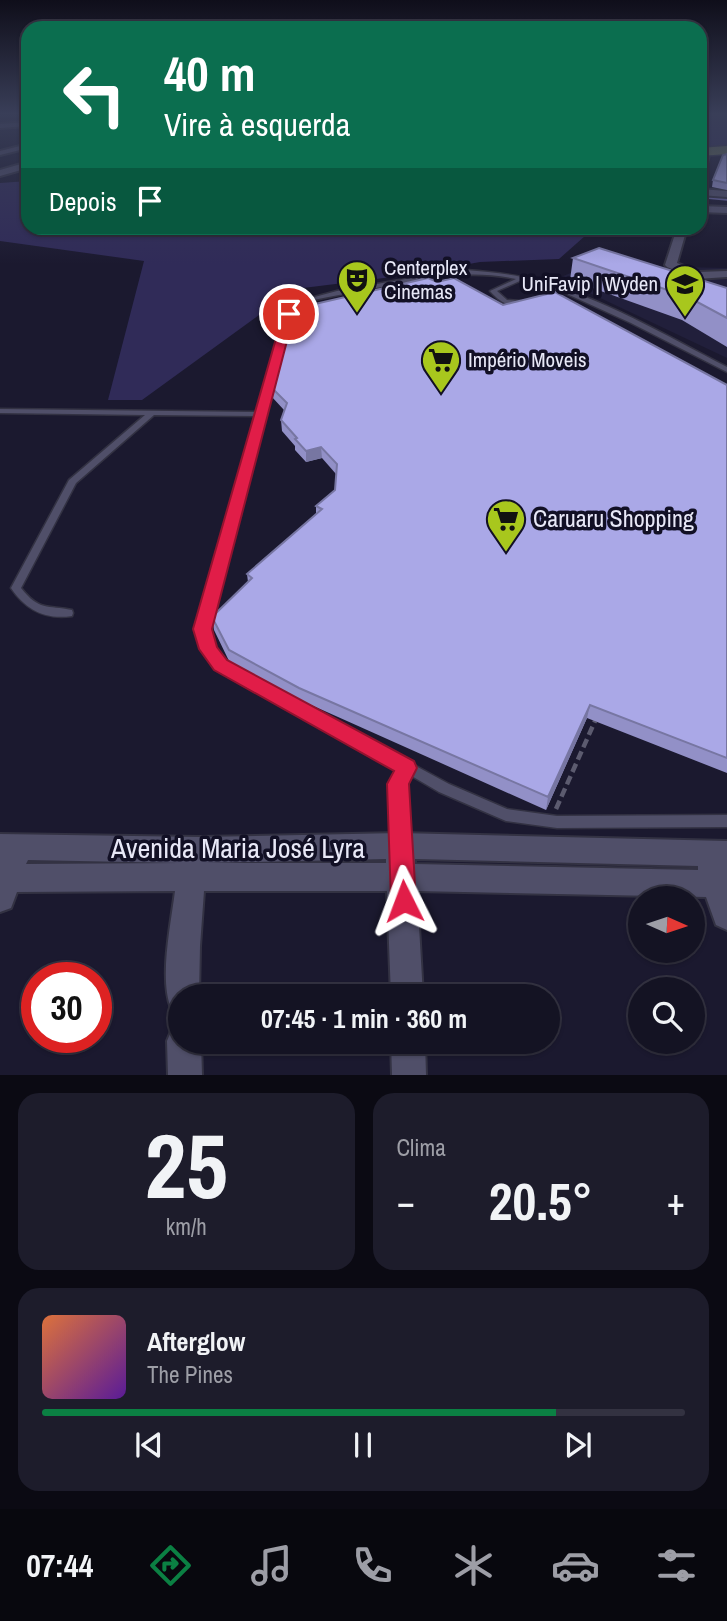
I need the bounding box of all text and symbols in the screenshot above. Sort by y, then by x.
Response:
text: 40 m [164,40,256,106]
icon: left [49,49,140,140]
text: Vire à esquerda [164,103,350,146]
icon: arrive [131,182,169,220]
text: Depois [49,184,117,219]
place label: Centerplex Cinemas [384,253,468,306]
theatre icon: Centerplex Cinemas [336,259,378,314]
school or university icon: UniFavip | Wyden [664,263,706,318]
place label: UniFavip | Wyden [521,269,658,298]
pin [259,284,319,344]
icon: arrive [270,295,308,333]
supermarket icon: Império Moveis [420,339,462,394]
place label: Império Moveis [468,345,587,374]
supermarket icon: Caruaru Shopping [485,498,527,553]
place label: Caruaru Shopping [533,502,694,534]
street label: Avenida Maria José Lyra [110,829,365,867]
position arrow [367,864,441,938]
north arrow [628,886,705,962]
map controls [628,886,705,1054]
speed limit sign: 30 [21,962,112,1053]
button: search [628,977,705,1054]
text: 07:45 · 1 min · 360 m [261,1001,467,1036]
text: 25 [145,1104,228,1226]
text: Clima [397,1132,446,1163]
text: 20.5° [489,1166,593,1236]
text: − [397,1176,415,1227]
text: + [667,1176,685,1227]
text: km/h [166,1211,207,1242]
text: Afterglow [147,1324,245,1359]
text: The Pines [147,1359,233,1390]
icon: previous [130,1426,168,1464]
icon: pause [344,1426,382,1464]
icon: next [559,1426,597,1464]
icon: directions [146,1541,195,1590]
icon: music [247,1541,296,1590]
icon: phone [348,1541,397,1590]
icon: climate [449,1541,498,1590]
icon: car [551,1541,600,1590]
icon: filters [652,1541,701,1590]
text: 07:44 [26,1544,93,1587]

